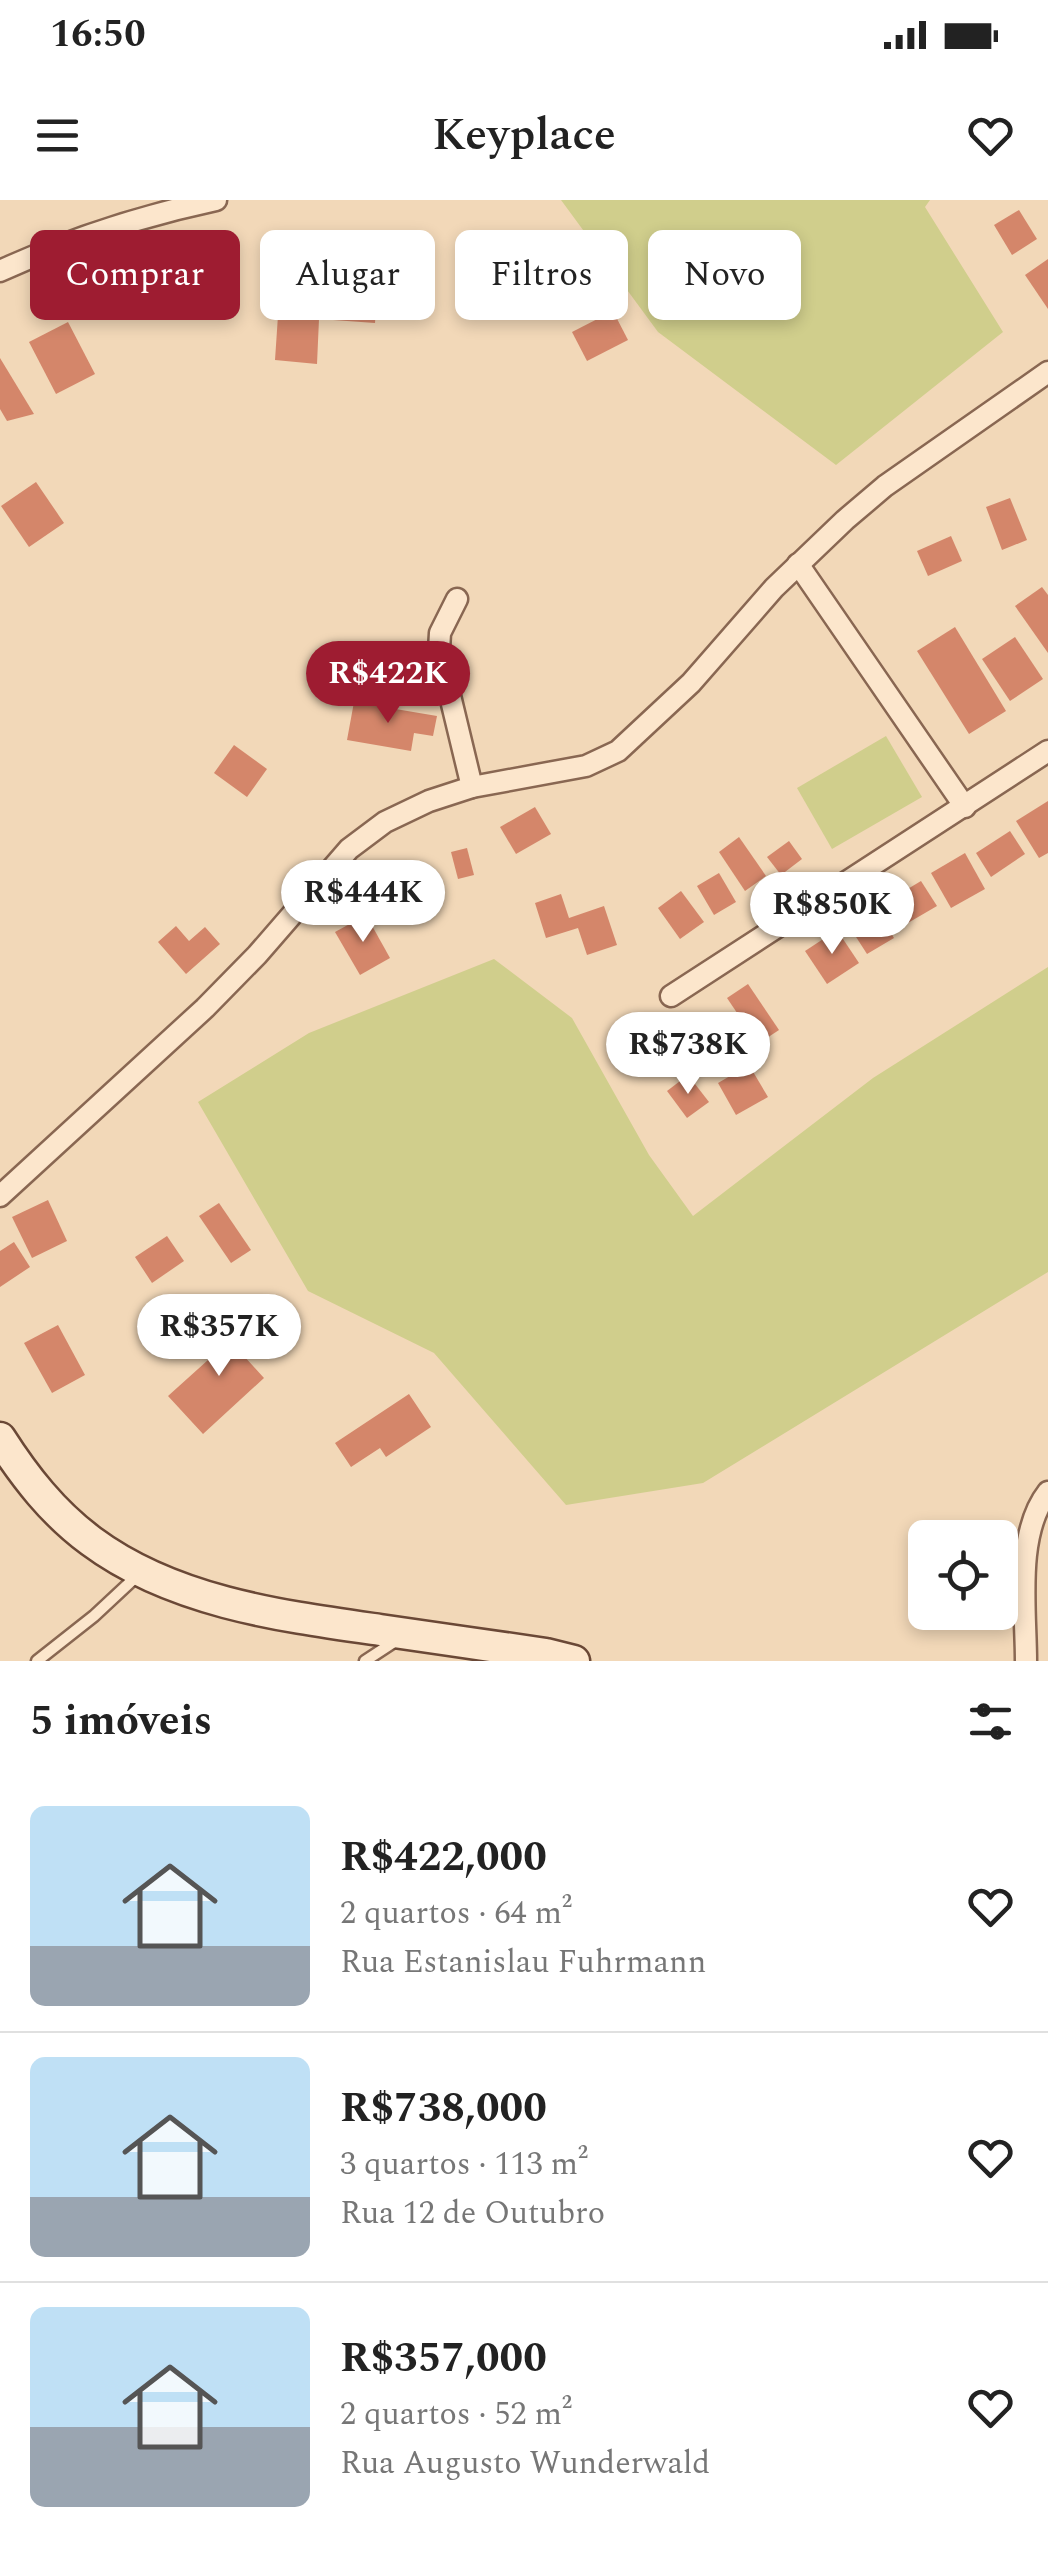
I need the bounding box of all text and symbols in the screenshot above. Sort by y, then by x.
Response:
text: 16:50 [50,6,145,64]
text: Keyplace [432,101,616,170]
icon: menu [30,108,85,163]
icon: heart [963,108,1018,163]
chip: Comprar [30,230,240,320]
chip: Alugar [260,230,435,320]
chip: Filtros [455,230,628,320]
chip: Novo [648,230,801,320]
pin: R$422K [307,641,469,726]
text: R$422K [328,649,448,698]
pin: R$444K [282,860,444,945]
text: R$444K [303,868,423,917]
pin: R$850K [751,872,913,957]
text: R$850K [772,880,892,929]
pin: R$738K [607,1012,769,1097]
text: R$738K [628,1020,748,1069]
pin: R$357K [138,1294,300,1379]
text: R$357K [159,1302,279,1351]
map controls [908,1520,1018,1630]
button: locate [908,1520,1018,1630]
text: 5 imóveis [30,1690,212,1753]
icon: filters [963,1694,1018,1749]
text: R$422,000 [340,1826,547,1889]
icon: home [110,1846,230,1966]
icon: heart [963,1879,1018,1934]
text: 2 quartos · 64 m² [340,1889,572,1938]
text: Rua Estanislau Fuhrmann [340,1938,706,1987]
text: R$738,000 [340,2077,547,2140]
icon: home [110,2097,230,2217]
icon: heart [963,2130,1018,2185]
text: 3 quartos · 113 m² [340,2140,588,2189]
text: Rua 12 de Outubro [340,2189,605,2238]
text: R$357,000 [340,2327,547,2390]
icon: home [110,2347,230,2467]
icon: heart [963,2380,1018,2435]
text: 2 quartos · 52 m² [340,2390,572,2439]
text: Rua Augusto Wunderwald [340,2439,710,2488]

